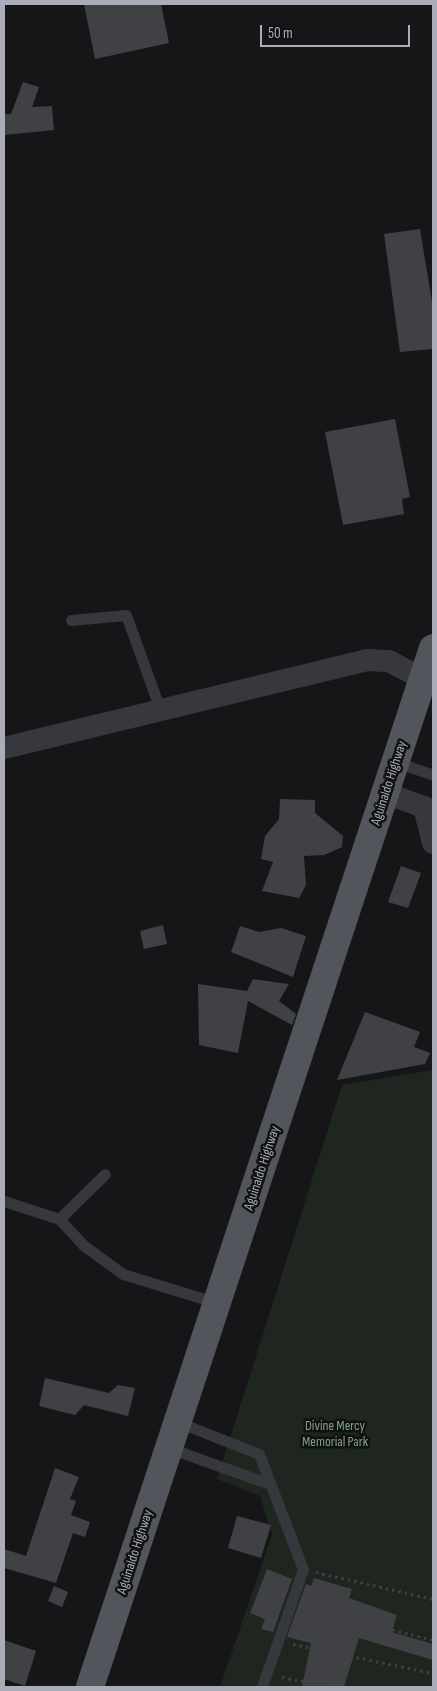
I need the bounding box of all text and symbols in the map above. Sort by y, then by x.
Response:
scale bar [262,15,412,47]
text: 50 m [268,24,293,43]
street label: Aguinaldo Highway [367,739,411,827]
street label: Aguinaldo Highway [240,1124,284,1212]
park label: Divine Mercy Memorial Park [302,1418,368,1450]
street label: Aguinaldo Highway [113,1508,157,1596]

